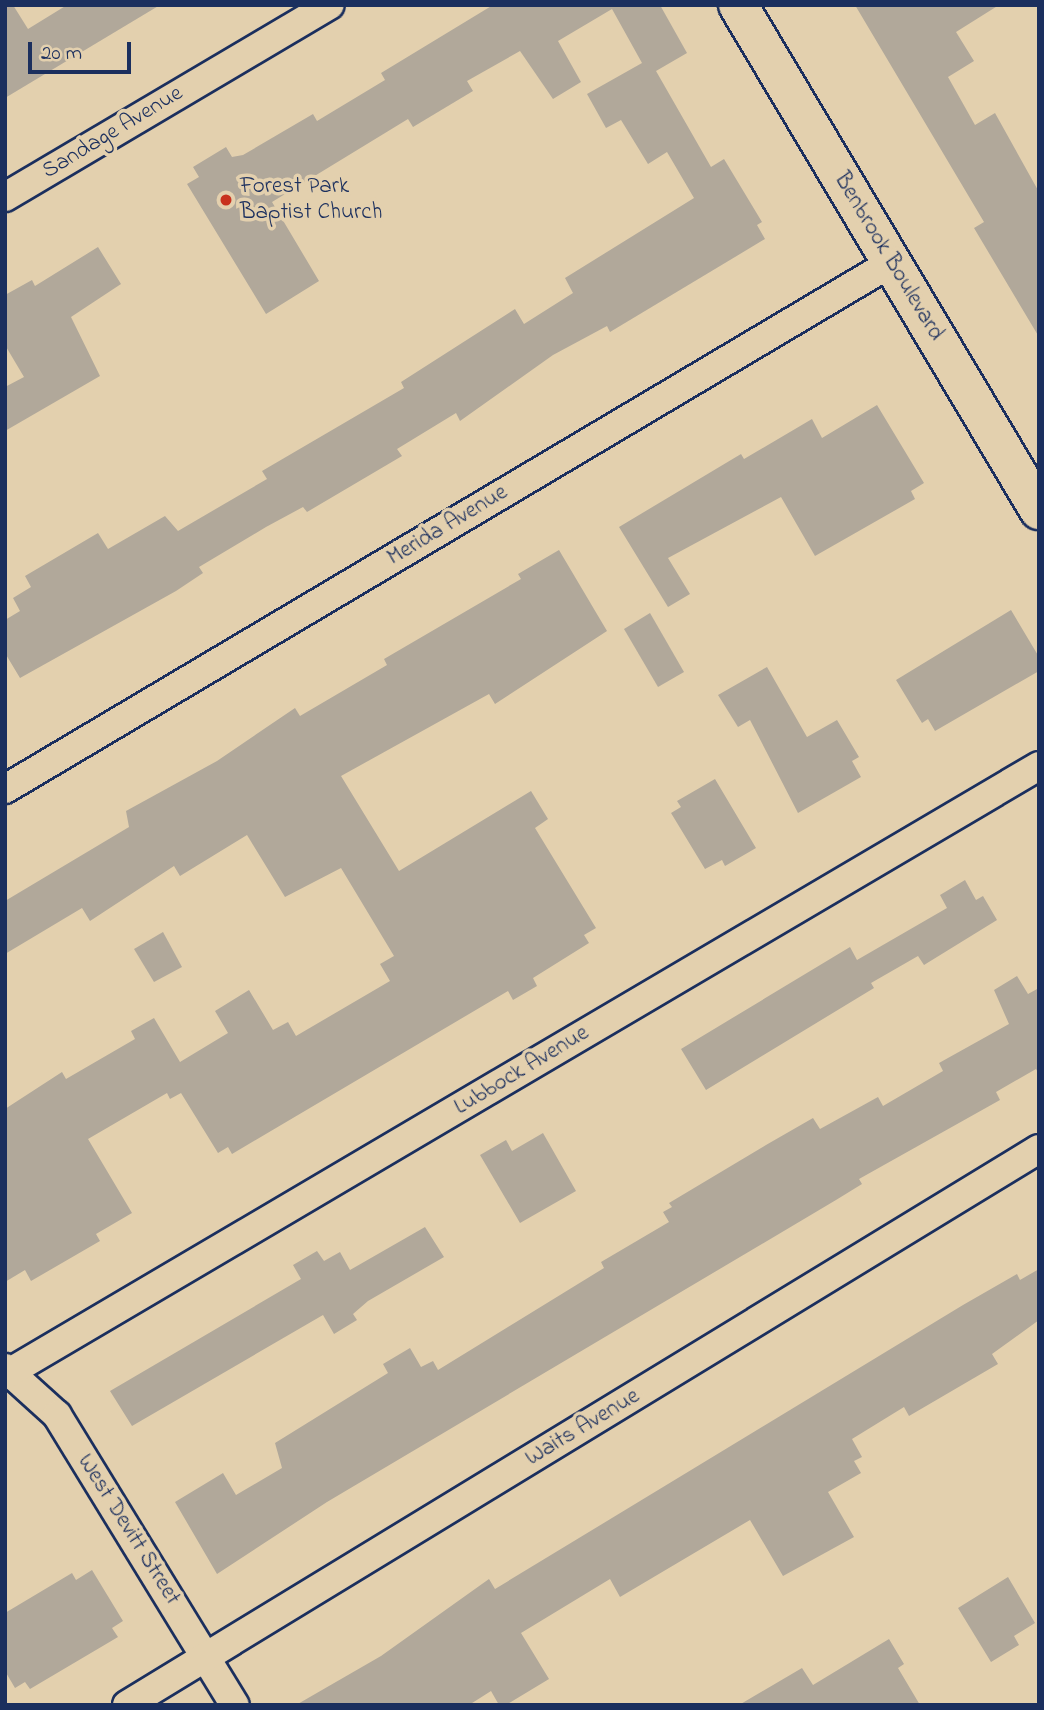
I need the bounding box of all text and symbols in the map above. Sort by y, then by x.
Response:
scale bar [32,28,135,72]
text: 20 m [41,39,82,69]
street label: Sandage Avenue [38,80,188,186]
street label: Benbrook Boulevard [827,168,949,346]
place label: Forest Park Baptist Church [240,173,382,227]
marker: Forest Park Baptist Church [218,192,234,208]
street label: Merida Avenue [383,479,513,573]
street label: Lubbock Avenue [450,1020,594,1122]
street label: Waits Avenue [521,1383,645,1473]
street label: West Devitt Street [71,1449,185,1611]

